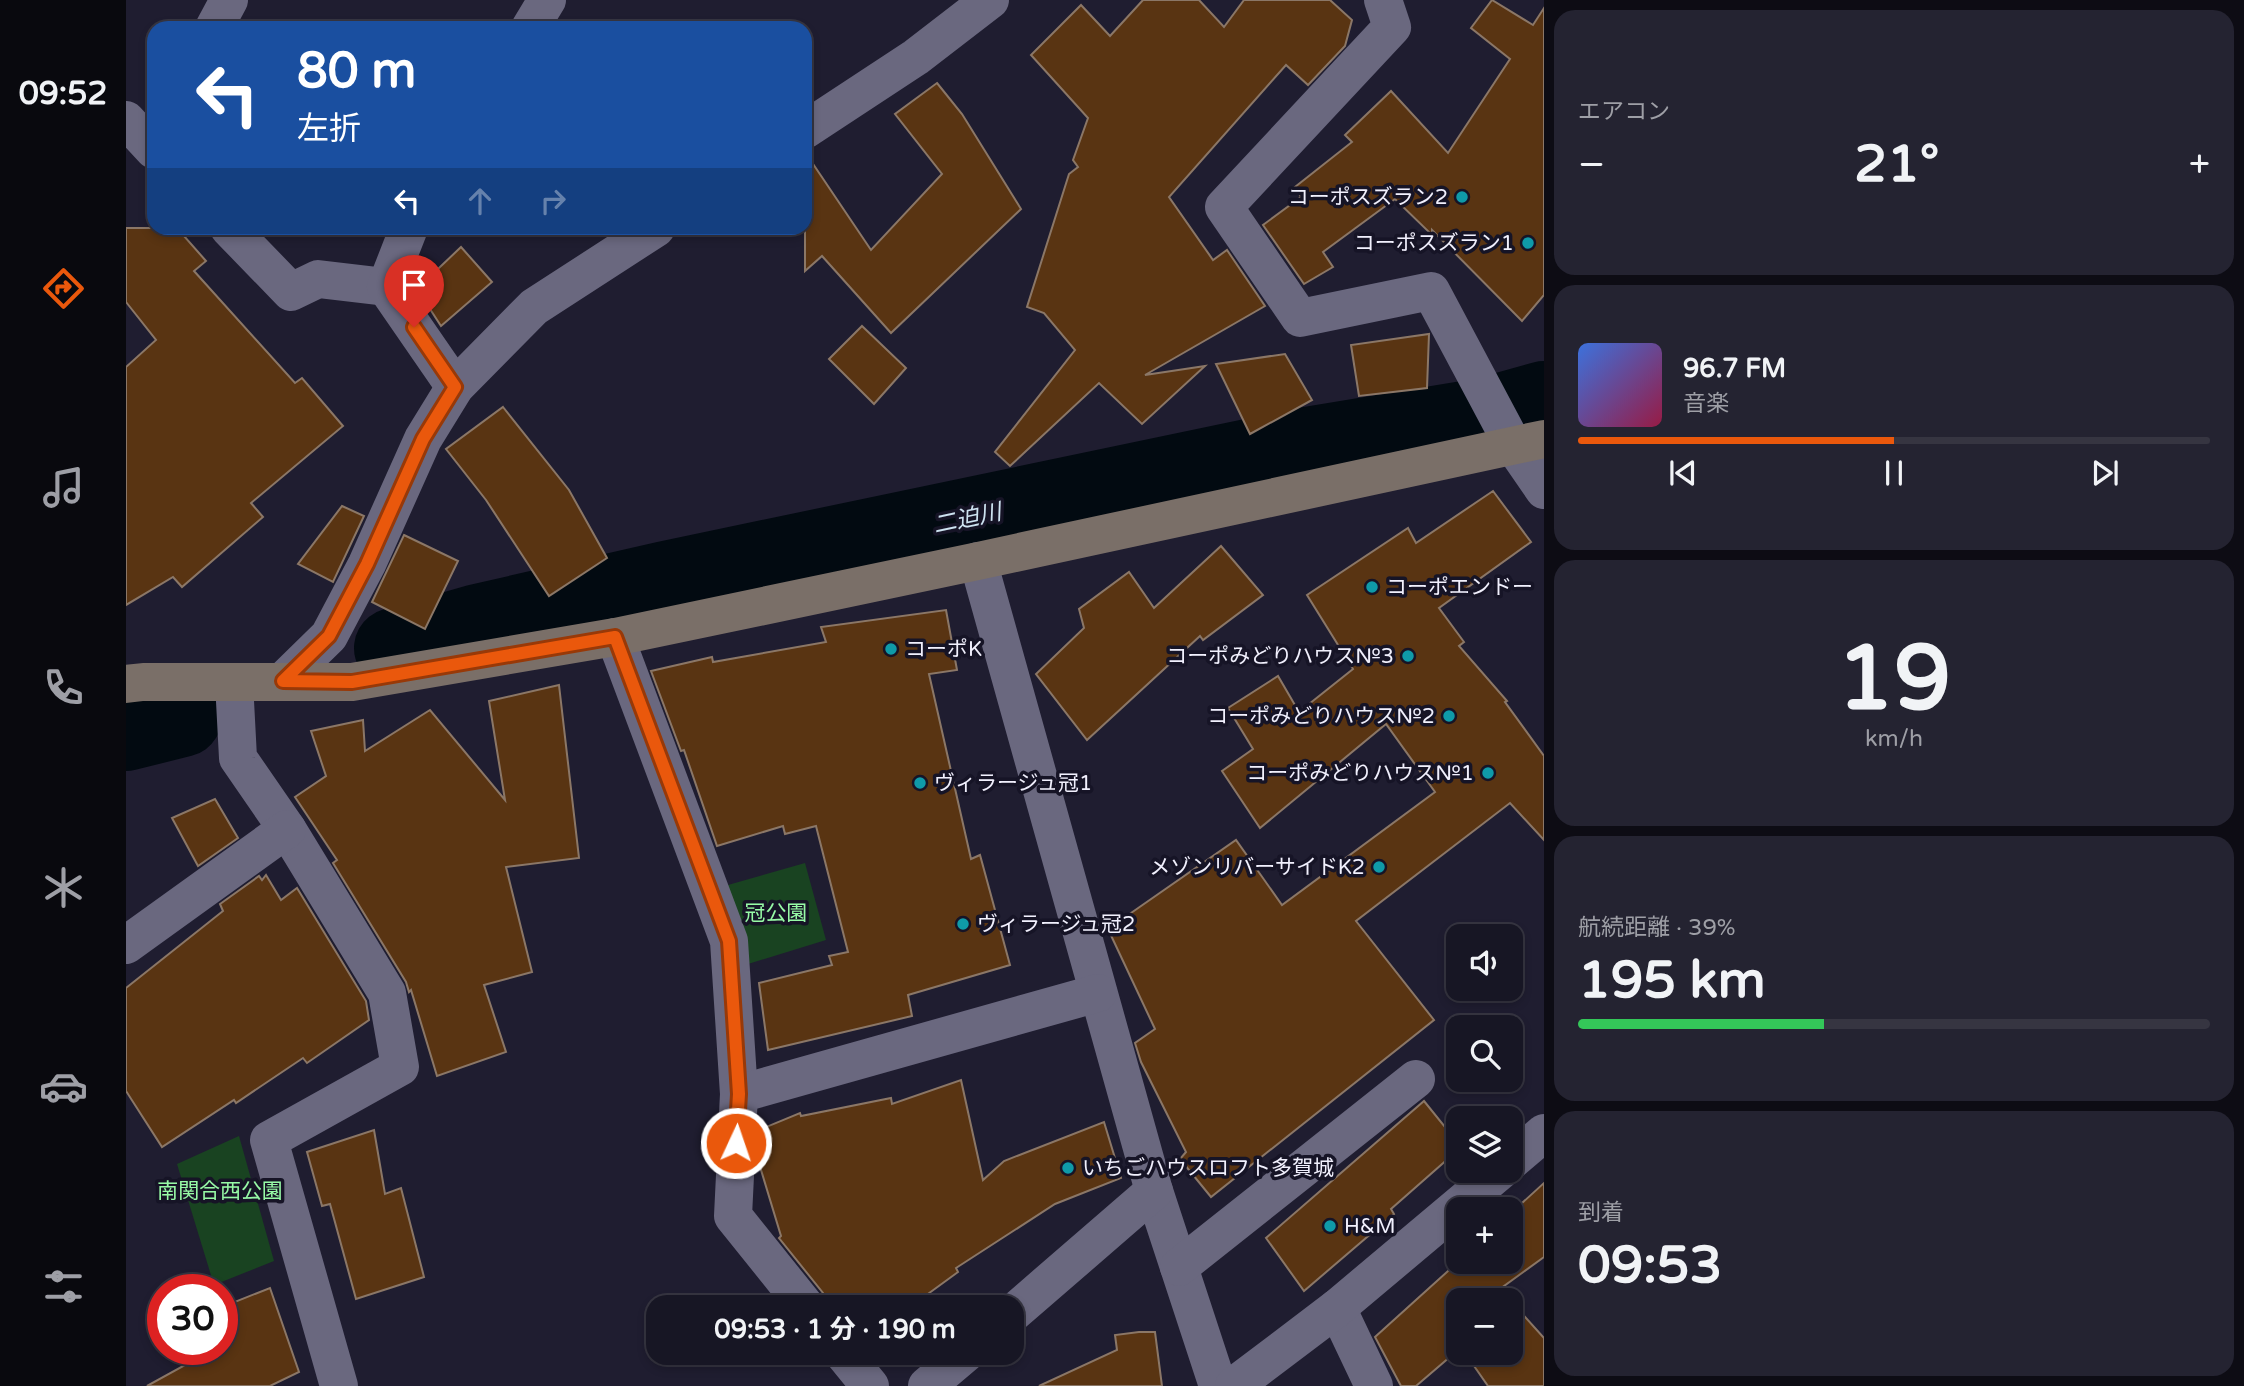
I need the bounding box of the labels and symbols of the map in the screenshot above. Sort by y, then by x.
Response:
place label: コーポスズラン2 [1288,185,1448,210]
marker: コーポスズラン2 [1454,189,1470,205]
place label: コーポスズラン1 [1354,231,1514,256]
marker: コーポスズラン1 [1520,235,1536,251]
pin [384,255,444,327]
water label: 二迫川 [931,497,1007,540]
place label: コーポエンドー [1386,575,1533,600]
marker: コーポエンドー [1364,579,1380,595]
place label: コーポK [905,637,982,662]
marker: コーポK [883,641,899,657]
place label: コーポみどりハウス№3 [1166,644,1394,669]
marker: コーポみどりハウス№3 [1400,648,1416,664]
place label: コーポみどりハウス№2 [1207,704,1435,729]
marker: コーポみどりハウス№2 [1441,708,1457,724]
place label: コーポみどりハウス№1 [1246,761,1474,786]
marker: コーポみどりハウス№1 [1480,765,1496,781]
place label: ヴィラージュ冠1 [934,771,1092,796]
marker: ヴィラージュ冠1 [912,775,928,791]
place label: メゾンリバーサイドK2 [1149,855,1365,880]
marker: メゾンリバーサイドK2 [1371,859,1387,875]
park label: 冠公園 [745,901,808,926]
place label: ヴィラージュ冠2 [977,912,1135,937]
marker: ヴィラージュ冠2 [955,916,971,932]
position arrow [699,1106,773,1180]
place label: いちごハウスロフト多賀城 [1082,1156,1334,1181]
marker: いちごハウスロフト多賀城 [1060,1160,1076,1176]
park label: 南関合西公園 [157,1179,283,1204]
place label: H&M [1344,1214,1396,1239]
marker: H&M [1322,1218,1338,1234]
speed limit sign: 30 [147,1274,238,1365]

